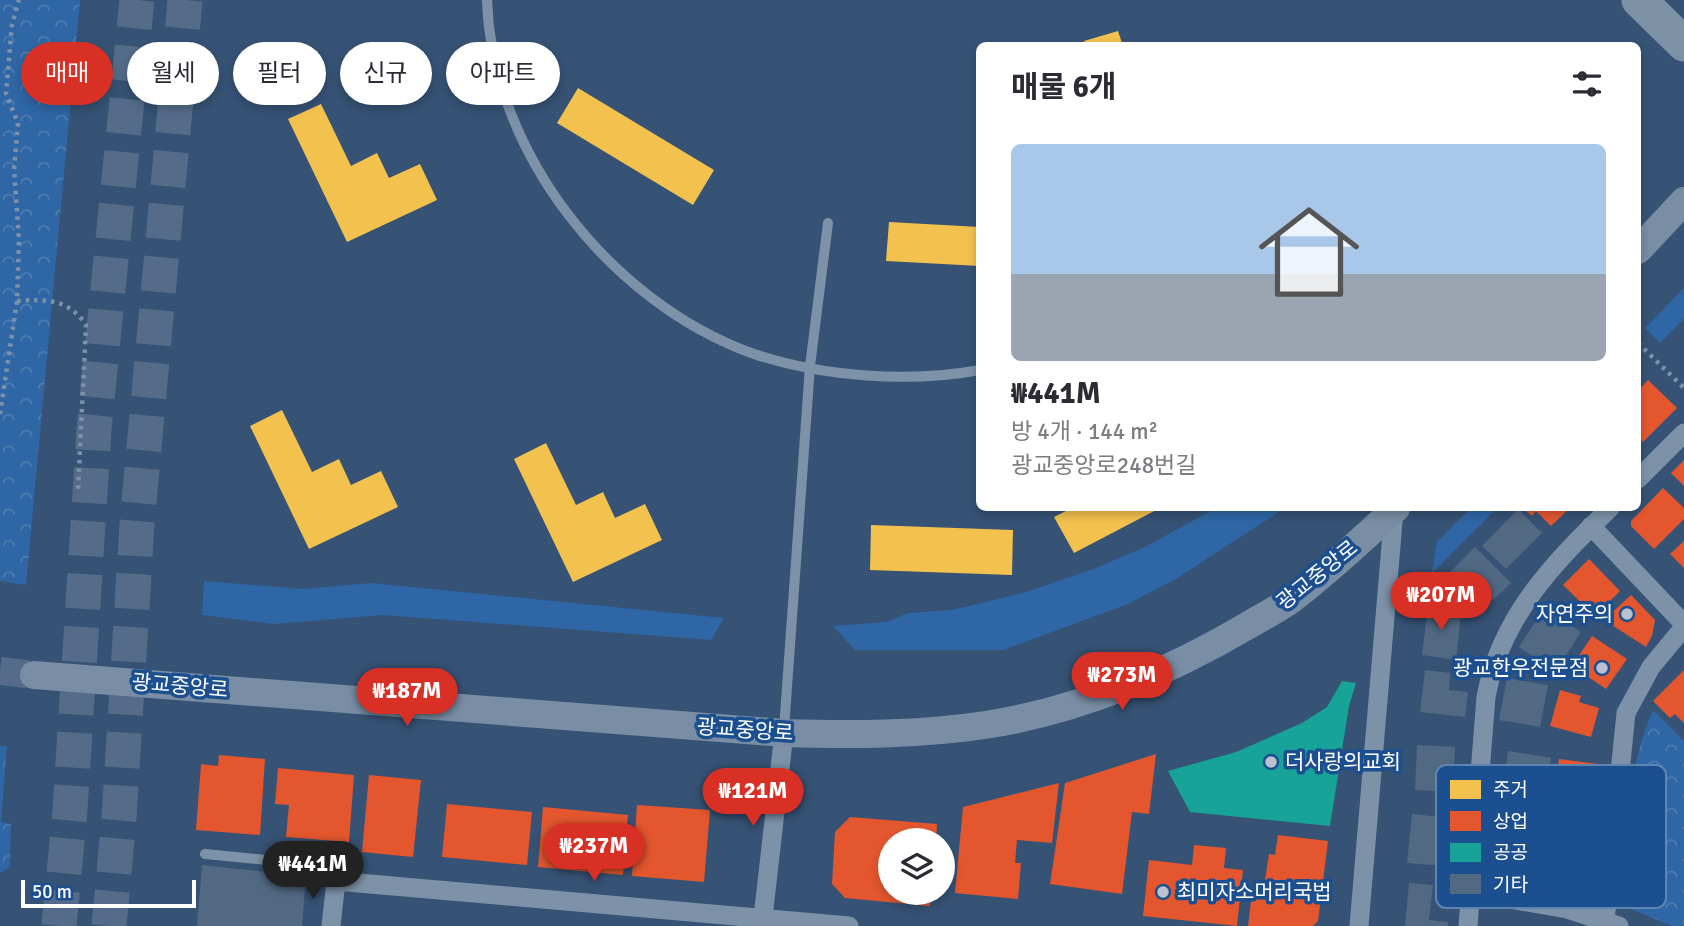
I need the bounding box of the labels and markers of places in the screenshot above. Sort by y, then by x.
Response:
pin: ₩207M [1392,572,1490,632]
place label: 자연주의 [1536,601,1613,627]
marker: 자연주의 [1619,606,1635,622]
pin: ₩273M [1073,652,1171,712]
place label: 광교한우전문점 [1453,655,1588,681]
marker: 광교한우전문점 [1594,660,1610,676]
pin: ₩187M [358,668,456,728]
place label: 더사랑의교회 [1285,749,1401,775]
marker: 더사랑의교회 [1263,754,1279,770]
pin: ₩121M [704,768,802,828]
pin: ₩237M [545,824,643,883]
pin: ₩441M [264,842,362,901]
place label: 최미자소머리국법 [1177,879,1332,905]
marker: 최미자소머리국법 [1155,884,1171,900]

